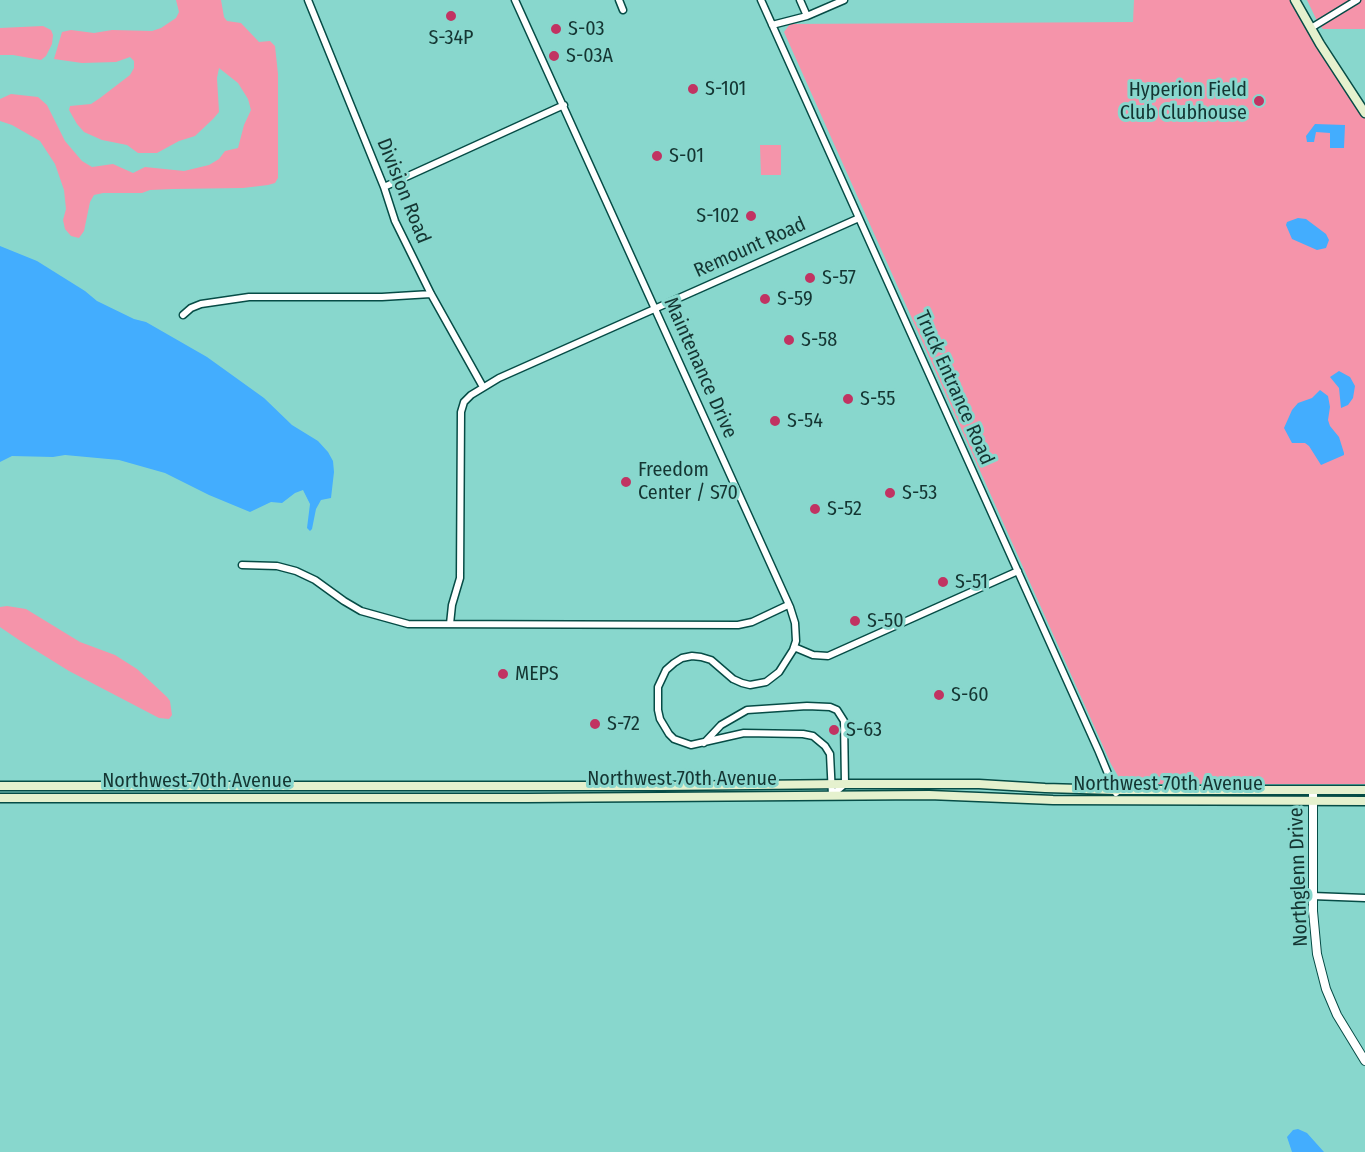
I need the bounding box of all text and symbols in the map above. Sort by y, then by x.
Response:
marker: S-34P [444,9,458,23]
place label: S-03 [568,17,605,41]
marker: S-03 [549,22,563,36]
place label: S-34P [428,26,474,50]
place label: S-03A [566,44,613,68]
marker: S-03A [547,49,561,63]
place label: S-101 [705,77,746,101]
place label: Hyperion Field Club Clubhouse [1120,78,1247,125]
marker: S-101 [686,82,700,96]
marker: Hyperion Field Club Clubhouse [1252,94,1266,108]
street label: Division Road [371,135,435,247]
place label: S-01 [669,144,704,168]
marker: S-01 [650,149,664,163]
place label: S-102 [696,204,739,228]
marker: S-102 [744,209,758,223]
street label: Remount Road [690,213,810,283]
place label: S-57 [822,266,856,290]
marker: S-57 [803,271,817,285]
place label: S-59 [777,287,813,311]
marker: S-59 [758,292,772,306]
street label: Maintenance Drive [658,294,742,442]
street label: Truck Entrance Road [909,307,999,469]
place label: S-58 [801,328,837,352]
marker: S-58 [782,333,796,347]
place label: S-55 [860,387,895,411]
marker: S-55 [841,392,855,406]
place label: S-54 [787,409,823,433]
marker: S-54 [768,414,782,428]
place label: Freedom Center / S70 [638,458,738,505]
marker: Freedom Center / S70 [619,475,633,489]
place label: S-53 [902,481,937,505]
marker: S-53 [883,486,897,500]
place label: S-52 [827,497,862,521]
marker: S-52 [808,502,822,516]
place label: S-51 [955,570,988,594]
marker: S-51 [936,575,950,589]
place label: S-50 [867,609,904,633]
marker: S-50 [848,614,862,628]
place label: MEPS [515,662,559,686]
marker: MEPS [496,667,510,681]
place label: S-60 [951,683,989,707]
marker: S-60 [932,688,946,702]
place label: S-72 [607,712,640,736]
marker: S-72 [588,717,602,731]
place label: S-63 [846,718,882,742]
marker: S-63 [827,723,841,737]
street label: Northwest 70th Avenue [587,767,777,791]
street label: Northwest 70th Avenue [102,769,292,793]
street label: Northwest 70th Avenue [1073,772,1263,796]
street label: Northglenn Drive [1285,807,1313,947]

